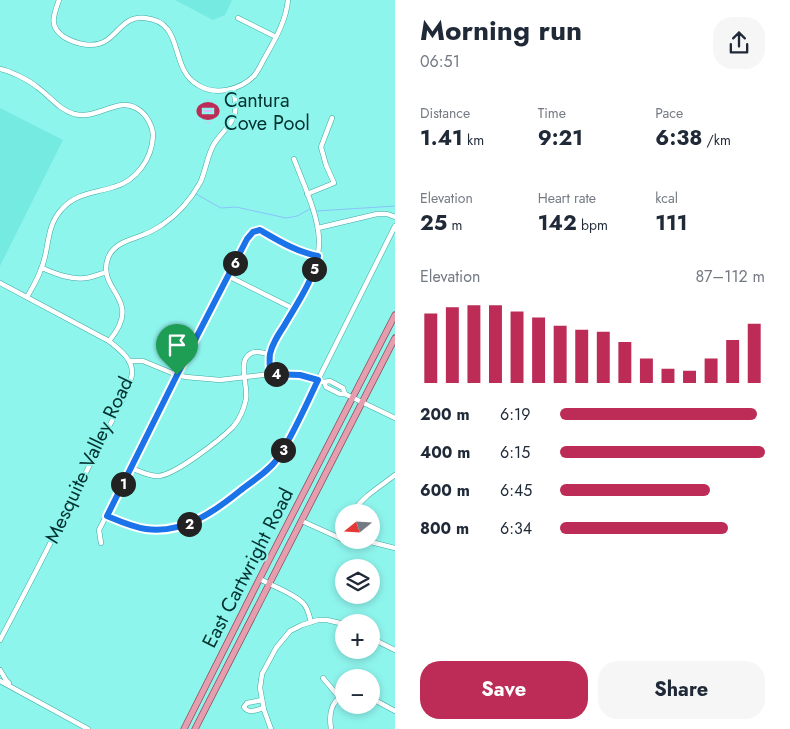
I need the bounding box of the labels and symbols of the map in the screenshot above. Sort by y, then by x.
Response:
place label: Cantura Cove Pool [224,86,310,138]
sports icon: Cantura Cove Pool [195,98,221,124]
pin: 6 [222,250,248,276]
pin: 5 [302,256,326,282]
pin [156,324,198,375]
pin: 4 [264,362,288,386]
street label: Mesquite Valley Road [38,372,140,548]
pin: 3 [270,438,296,462]
pin: 1 [110,472,136,496]
street label: East Cartwright Road [195,483,301,653]
north arrow [335,504,380,549]
pin: 2 [176,512,202,536]

